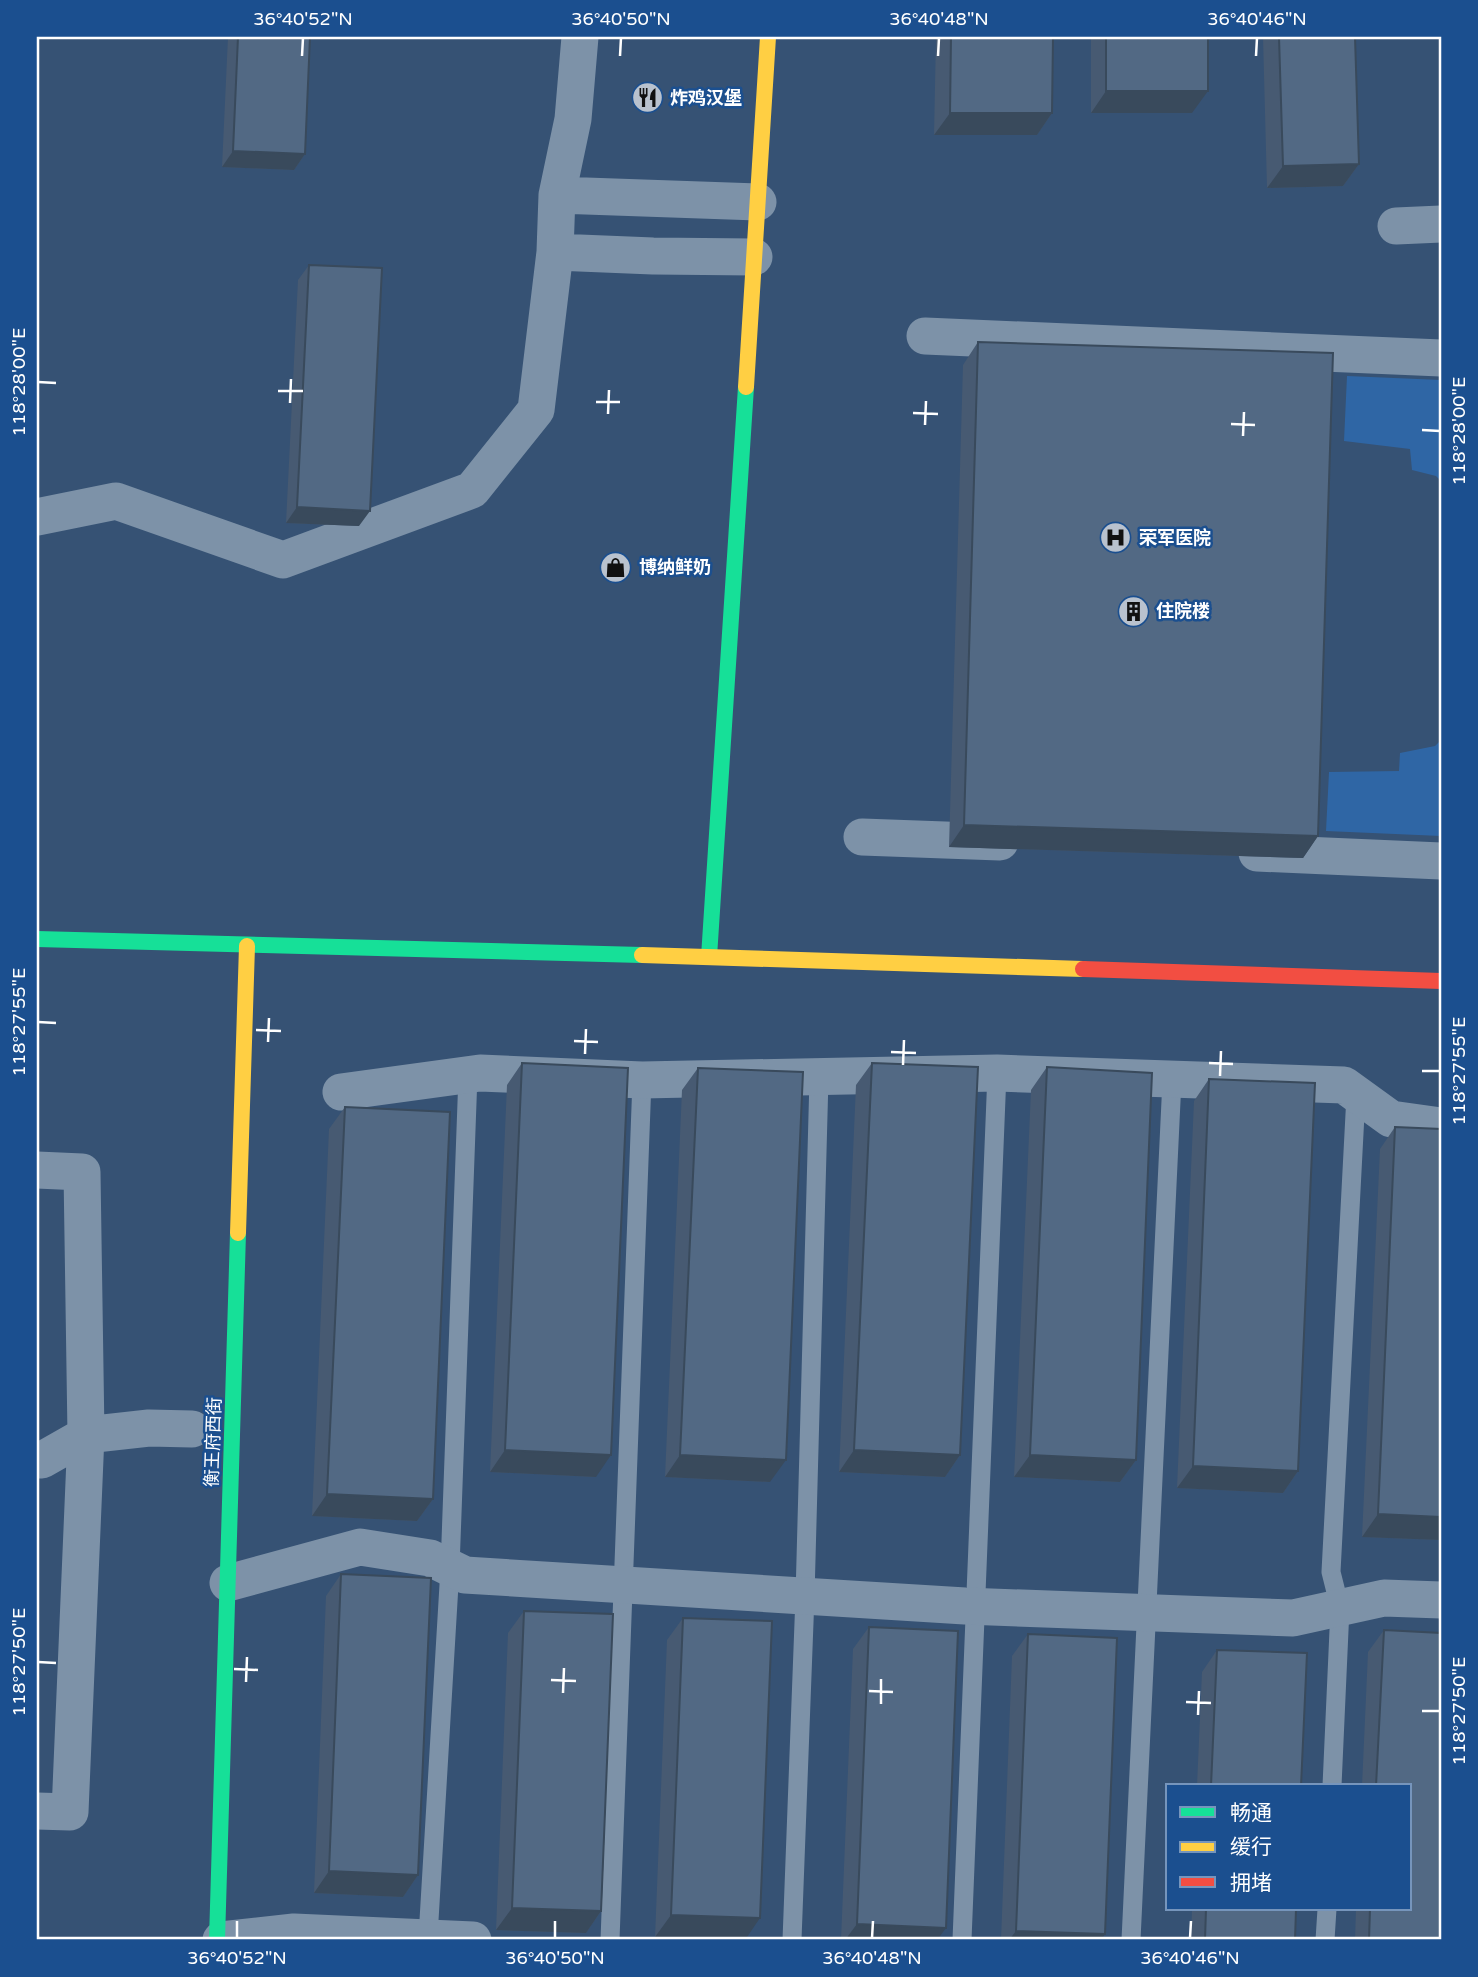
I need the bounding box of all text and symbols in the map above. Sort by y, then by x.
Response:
text: 36°40'52"N [253,8,353,30]
text: 36°40'50"N [571,8,671,30]
text: 36°40'48"N [889,8,989,30]
text: 36°40'46"N [1207,8,1307,30]
restaurant icon: 炸鸡汉堡 [630,81,664,115]
place label: 炸鸡汉堡 [670,87,742,109]
text: 118°28'00"E [8,328,30,436]
text: 118°28'00"E [1448,377,1470,485]
hospital icon: 荣军医院 [1099,521,1133,555]
place label: 荣军医院 [1139,527,1211,549]
shop icon: 博纳鲜奶 [599,550,633,584]
place label: 博纳鲜奶 [639,556,711,578]
building icon: 住院楼 [1116,594,1150,628]
place label: 住院楼 [1156,600,1210,622]
text: 118°27'55"E [8,968,30,1076]
text: 118°27'55"E [1448,1017,1470,1125]
street label: 衡王府西街 [200,1397,226,1487]
text: 118°27'50"E [8,1608,30,1716]
text: 118°27'50"E [1448,1657,1470,1765]
legend [1166,1784,1412,1910]
text: 畅通 [1230,1801,1272,1826]
text: 缓行 [1230,1835,1272,1860]
text: 拥堵 [1230,1871,1272,1896]
text: 36°40'52"N [187,1947,287,1969]
text: 36°40'50"N [505,1947,605,1969]
text: 36°40'48"N [822,1947,922,1969]
text: 36°40'46"N [1140,1947,1240,1969]

